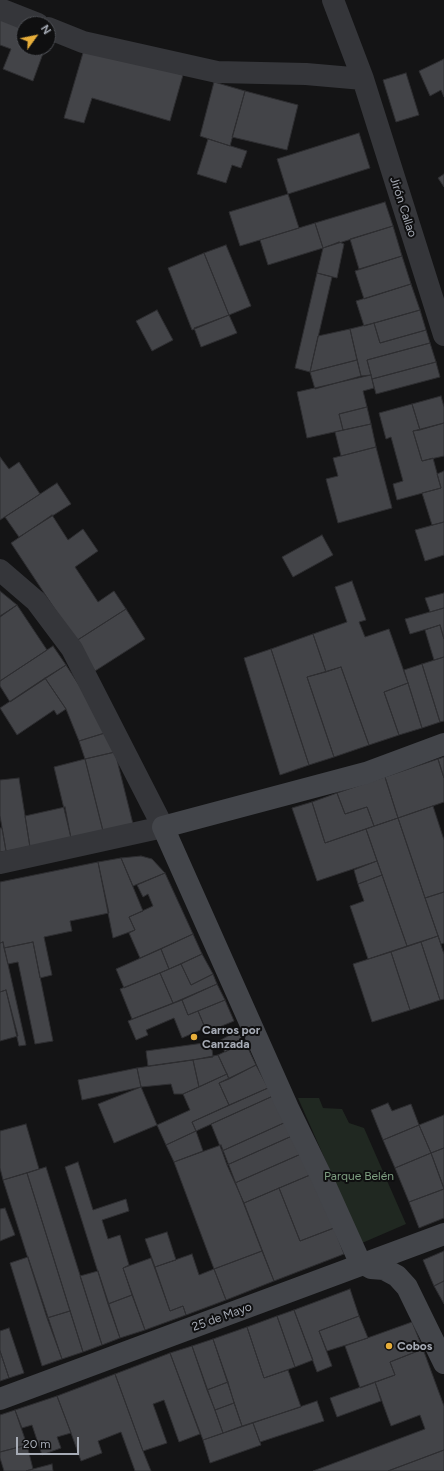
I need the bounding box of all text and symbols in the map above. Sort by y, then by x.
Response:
north arrow [16,16,56,56]
text: N [38,23,53,37]
street label: Jirón Callao [386,175,420,239]
place label: Carros por Canzada [202,1023,260,1051]
marker: Carros por Canzada [189,1032,199,1042]
park label: Parque Belén [324,1169,394,1183]
street label: 25 de Mayo [190,1300,254,1334]
place label: Cobos [397,1339,432,1353]
marker: Cobos [384,1341,394,1351]
scale bar [18,1429,81,1455]
text: 20 m [23,1437,51,1451]

